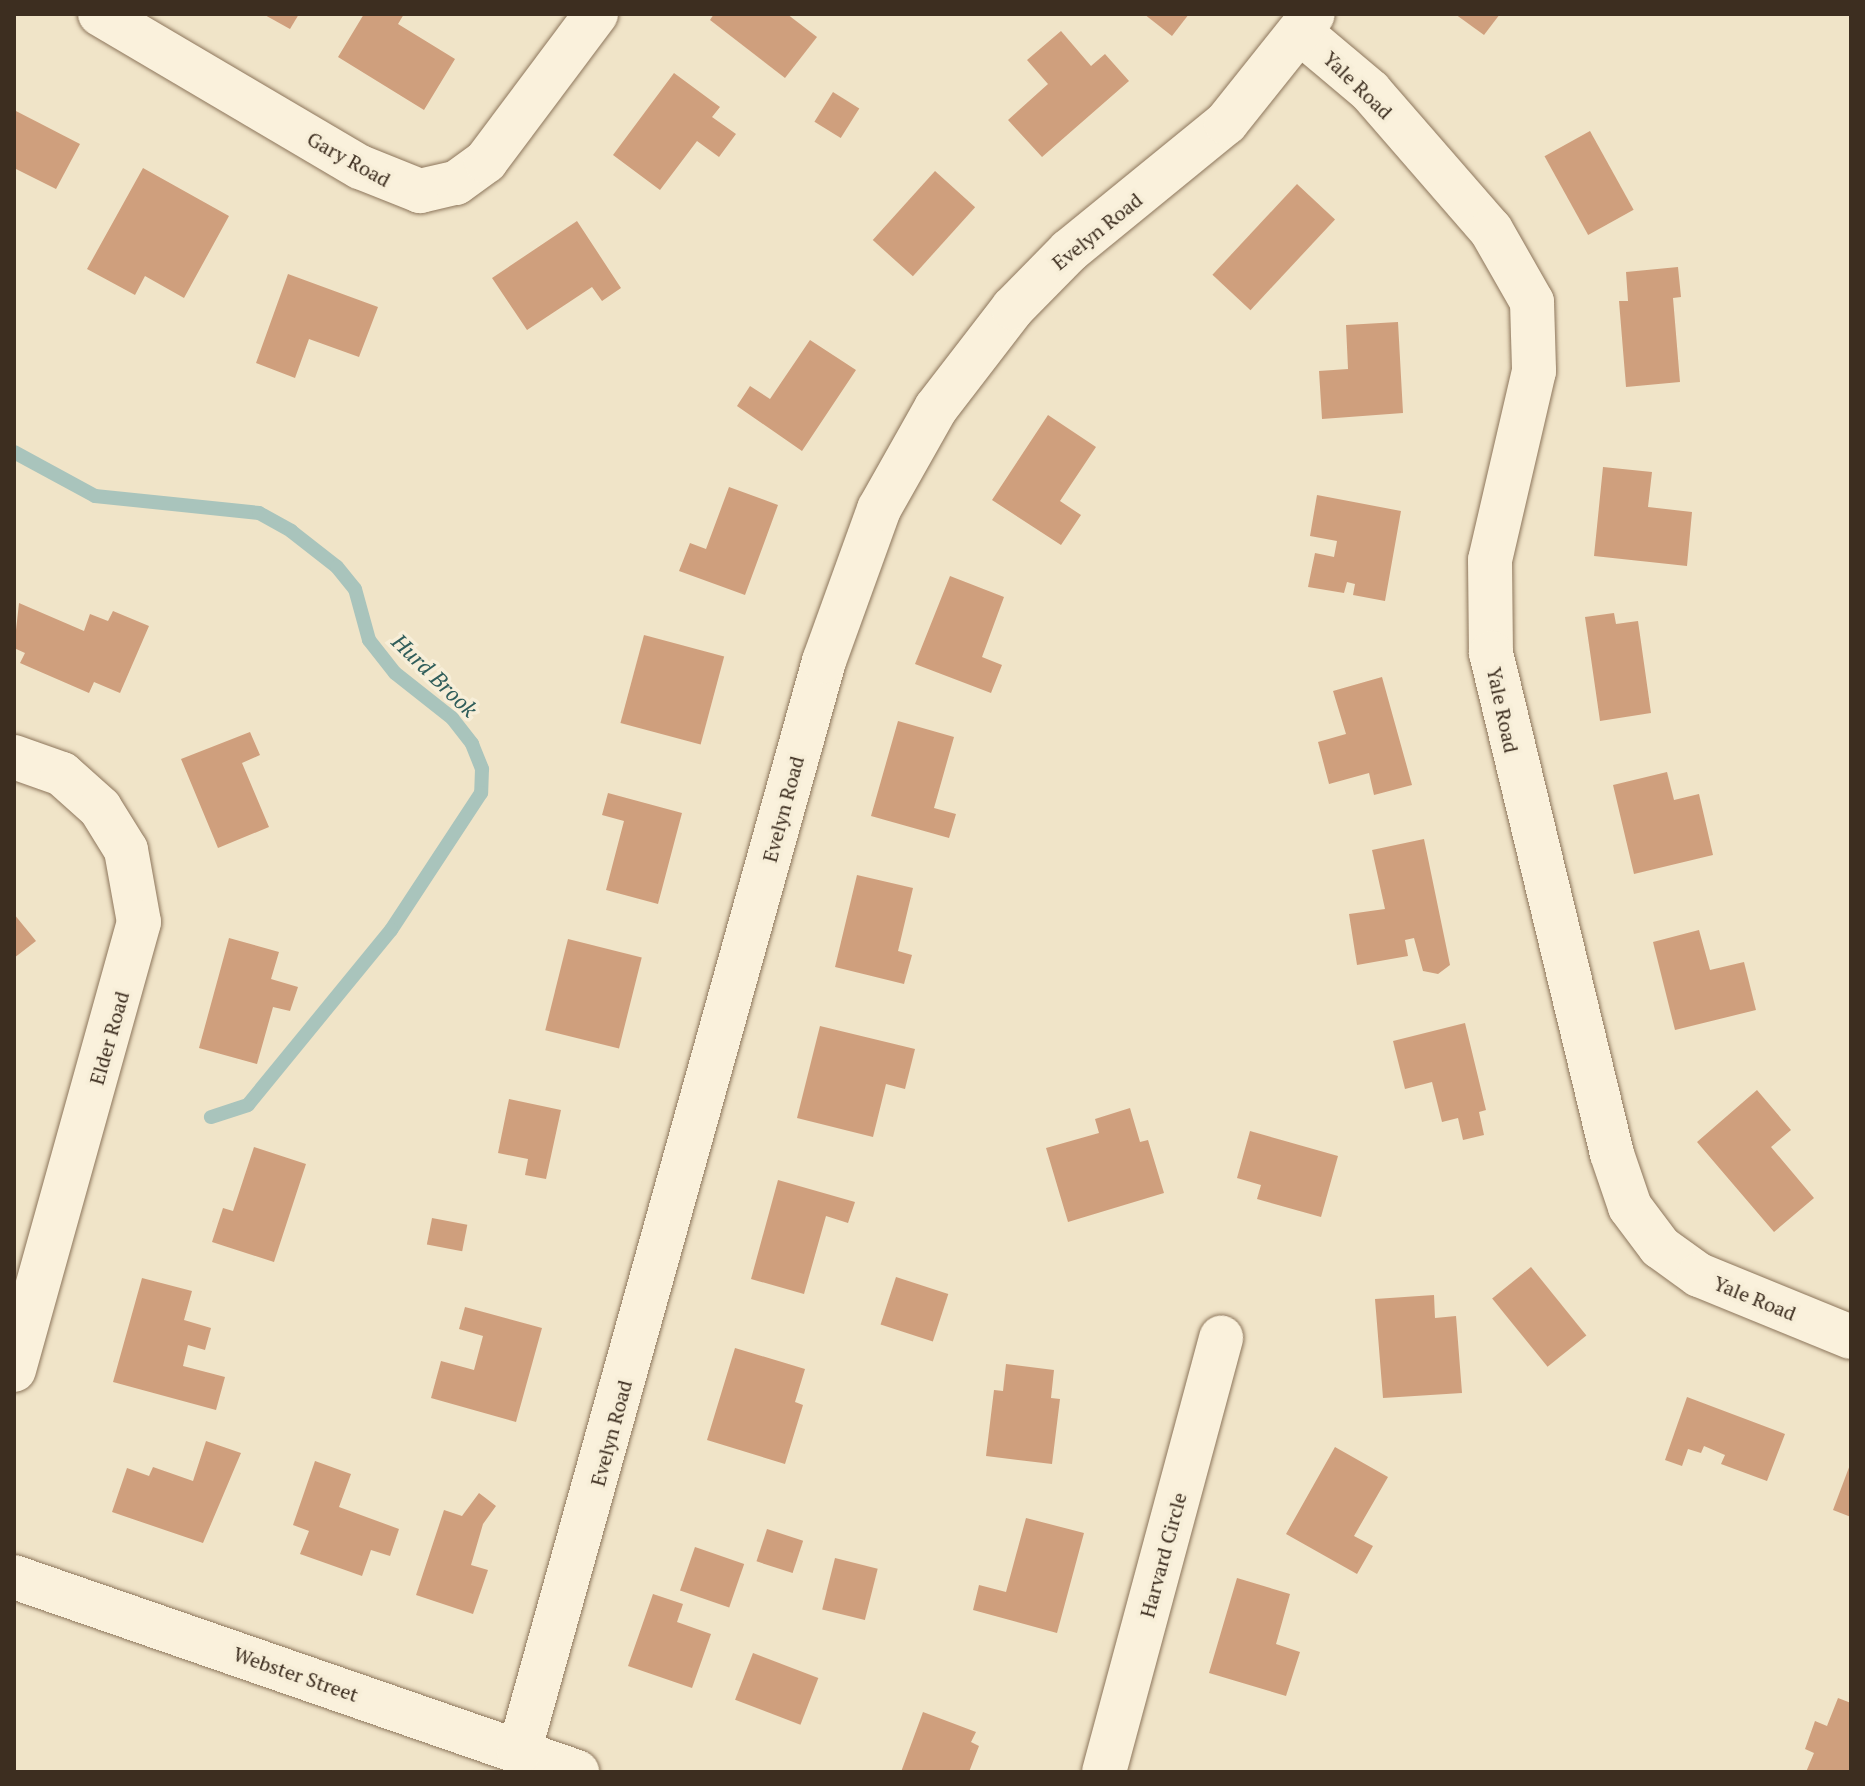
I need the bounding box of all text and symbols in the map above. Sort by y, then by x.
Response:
street label: Yale Road [1318,46,1398,124]
street label: Gary Road [303,126,395,192]
street label: Evelyn Road [1047,187,1147,275]
water label: Hurd Brook [387,628,483,722]
street label: Yale Road [1482,665,1524,755]
street label: Evelyn Road [757,753,809,865]
street label: Elder Road [84,989,134,1087]
street label: Yale Road [1710,1271,1800,1325]
street label: Evelyn Road [585,1377,637,1489]
street label: Harvard Circle [1135,1490,1191,1620]
street label: Webster Street [230,1641,362,1707]

